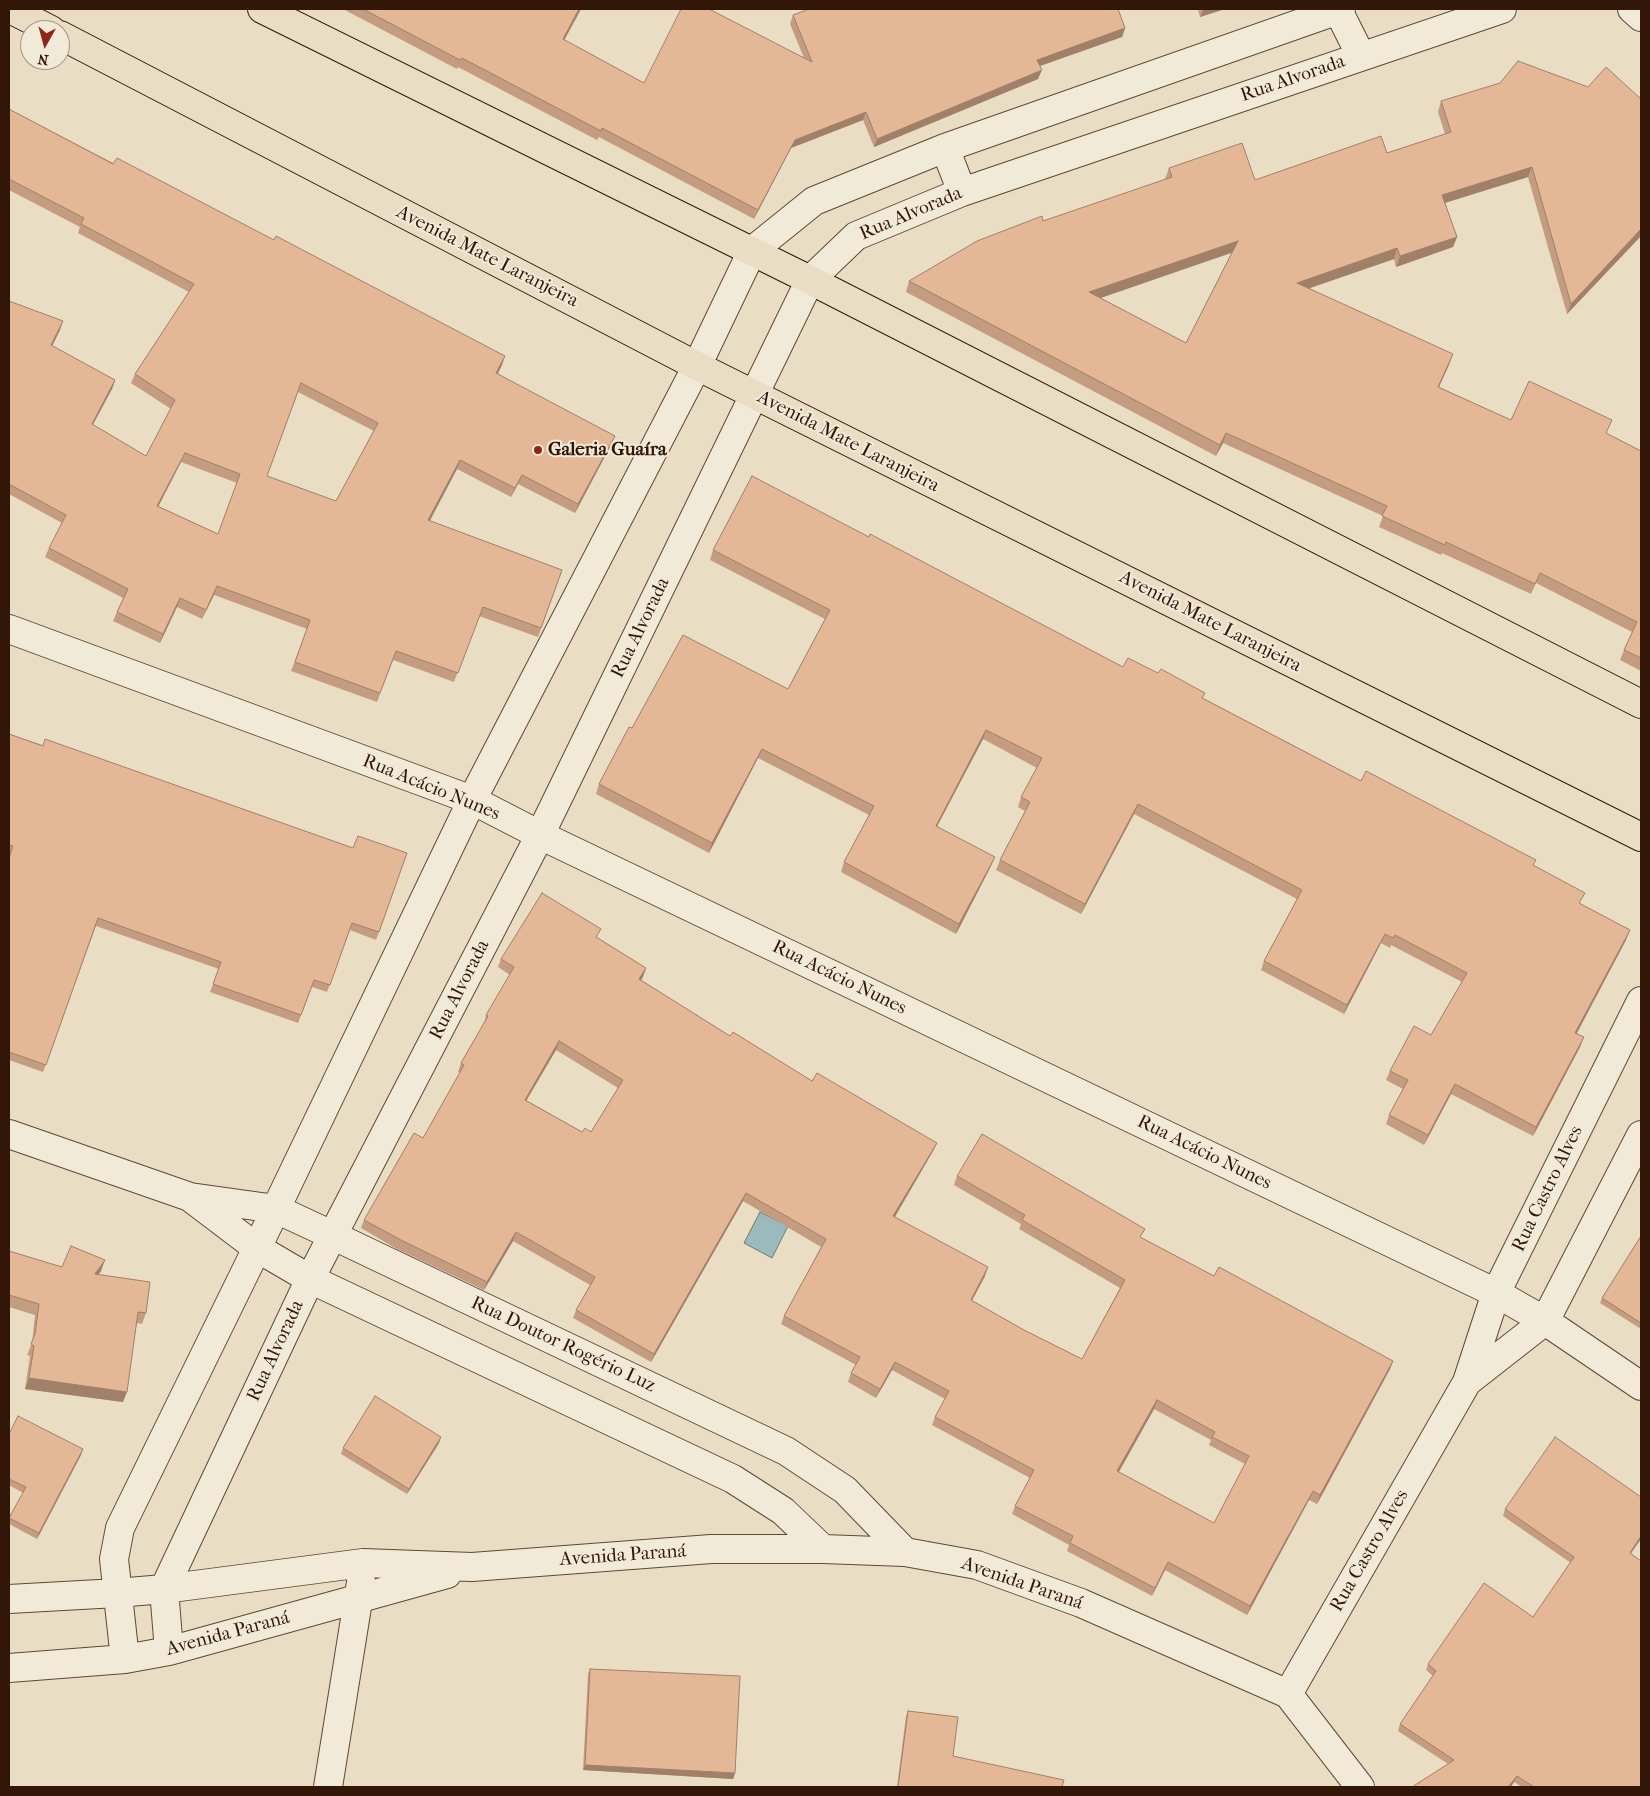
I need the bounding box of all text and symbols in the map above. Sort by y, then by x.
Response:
north arrow [20,20,70,70]
text: N [37,50,50,68]
street label: Rua Alvorada [1238,50,1348,108]
street label: Rua Alvorada [856,182,966,246]
street label: Avenida Mate Laranjeira [392,201,582,313]
street label: Avenida Mate Laranjeira [753,386,943,498]
place label: Galeria Guaíra [548,439,667,461]
marker: Galeria Guaíra [532,444,544,456]
street label: Avenida Mate Laranjeira [1115,566,1305,678]
street label: Rua Alvorada [607,574,675,682]
street label: Rua Acácio Nunes [359,750,503,826]
street label: Rua Alvorada [425,936,495,1044]
street label: Rua Acácio Nunes [768,936,910,1020]
street label: Rua Acácio Nunes [1133,1111,1275,1195]
street label: Rua Castro Alves [1508,1122,1588,1256]
street label: Rua Doutor Rogério Luz [467,1292,659,1398]
street label: Rua Alvorada [243,1297,309,1405]
street label: Rua Castro Alves [1326,1486,1414,1616]
street label: Avenida Paraná [559,1540,687,1572]
street label: Avenida Paraná [958,1553,1086,1615]
street label: Avenida Paraná [164,1607,292,1661]

